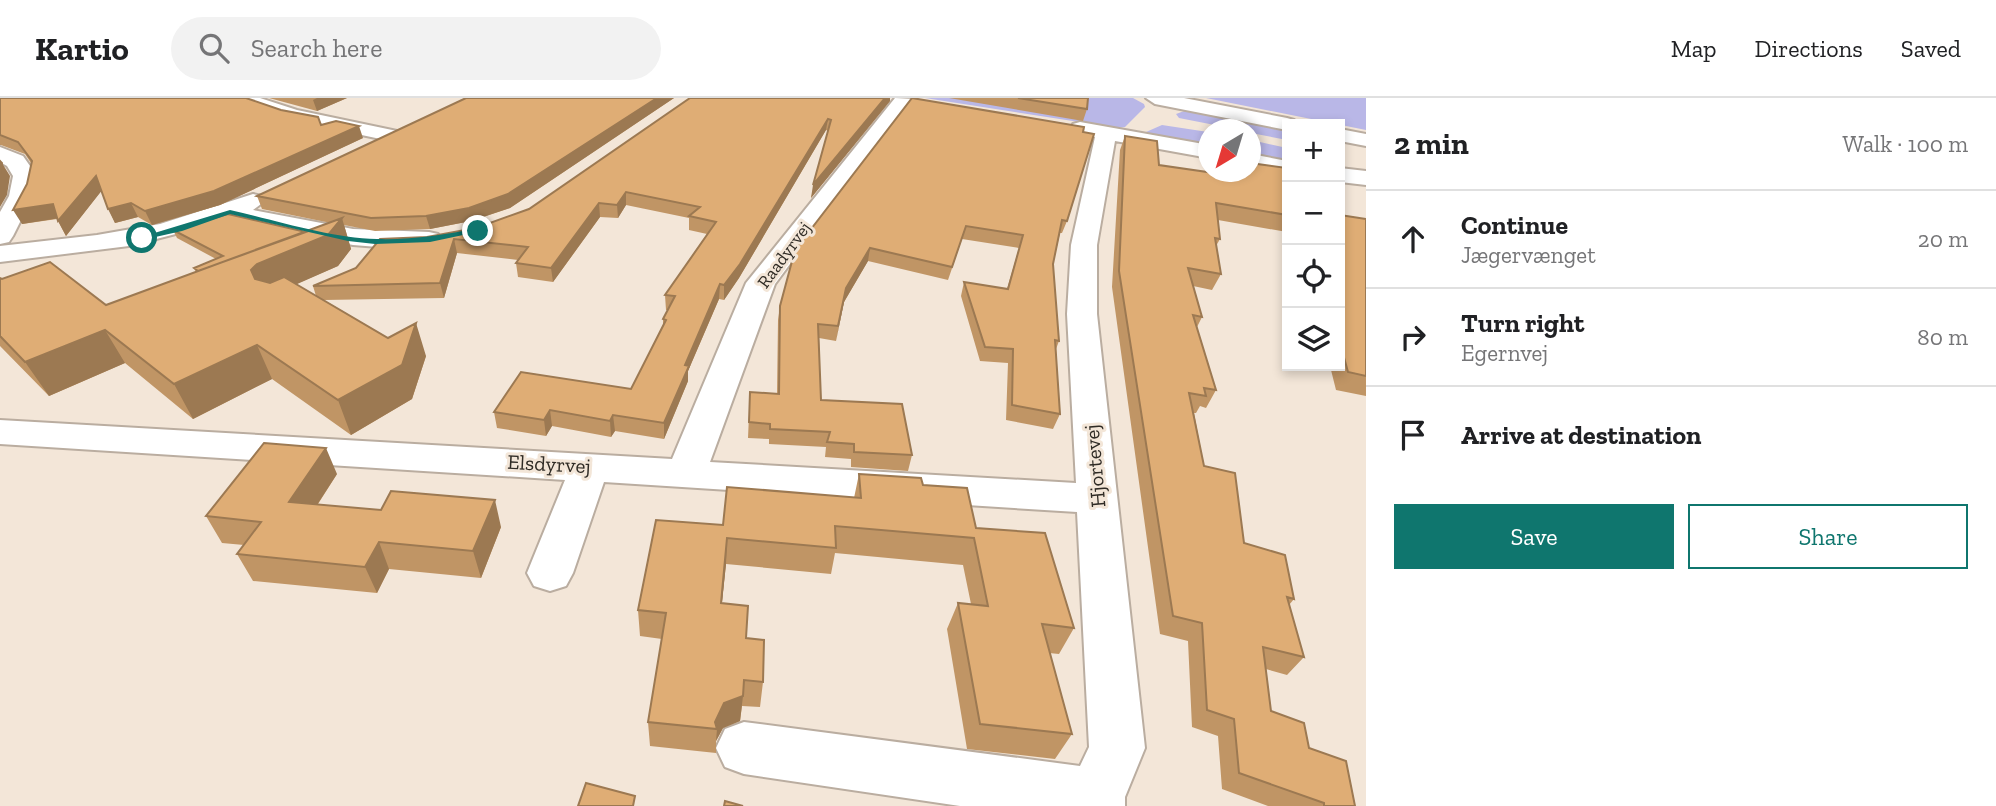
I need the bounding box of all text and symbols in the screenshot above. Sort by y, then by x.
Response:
search box [171,17,661,80]
text: Kartio [35,29,129,68]
icon: search [195,29,233,67]
text: Search here [251,32,382,64]
text: Map [1671,34,1717,63]
text: Directions [1755,34,1863,63]
text: Saved [1901,34,1961,63]
north arrow [1198,119,1261,182]
map controls [1282,119,1345,371]
button: + [1282,119,1345,182]
text: 2 min [1394,126,1469,162]
text: Walk · 100 m [1842,130,1968,158]
button: − [1282,182,1345,245]
text: Continue [1461,209,1568,241]
route end [462,215,493,246]
street label: Raadyrvej [753,217,815,293]
icon: ahead [1394,220,1432,258]
route start [126,222,157,253]
text: 20 m [1918,225,1968,253]
text: Jægervænget [1461,241,1596,269]
button: locate [1282,245,1345,308]
text: Turn right [1461,307,1584,339]
button: layers [1282,308,1345,371]
icon: right [1394,318,1432,356]
text: 80 m [1917,323,1968,351]
text: Egernvej [1461,339,1548,367]
icon: arrive [1394,416,1432,454]
text: Arrive at destination [1461,419,1701,451]
street label: Hjortevej [1078,423,1112,509]
street label: Elsdyrvej [507,449,591,479]
button: Save [1394,504,1674,569]
button: Share [1688,504,1968,569]

